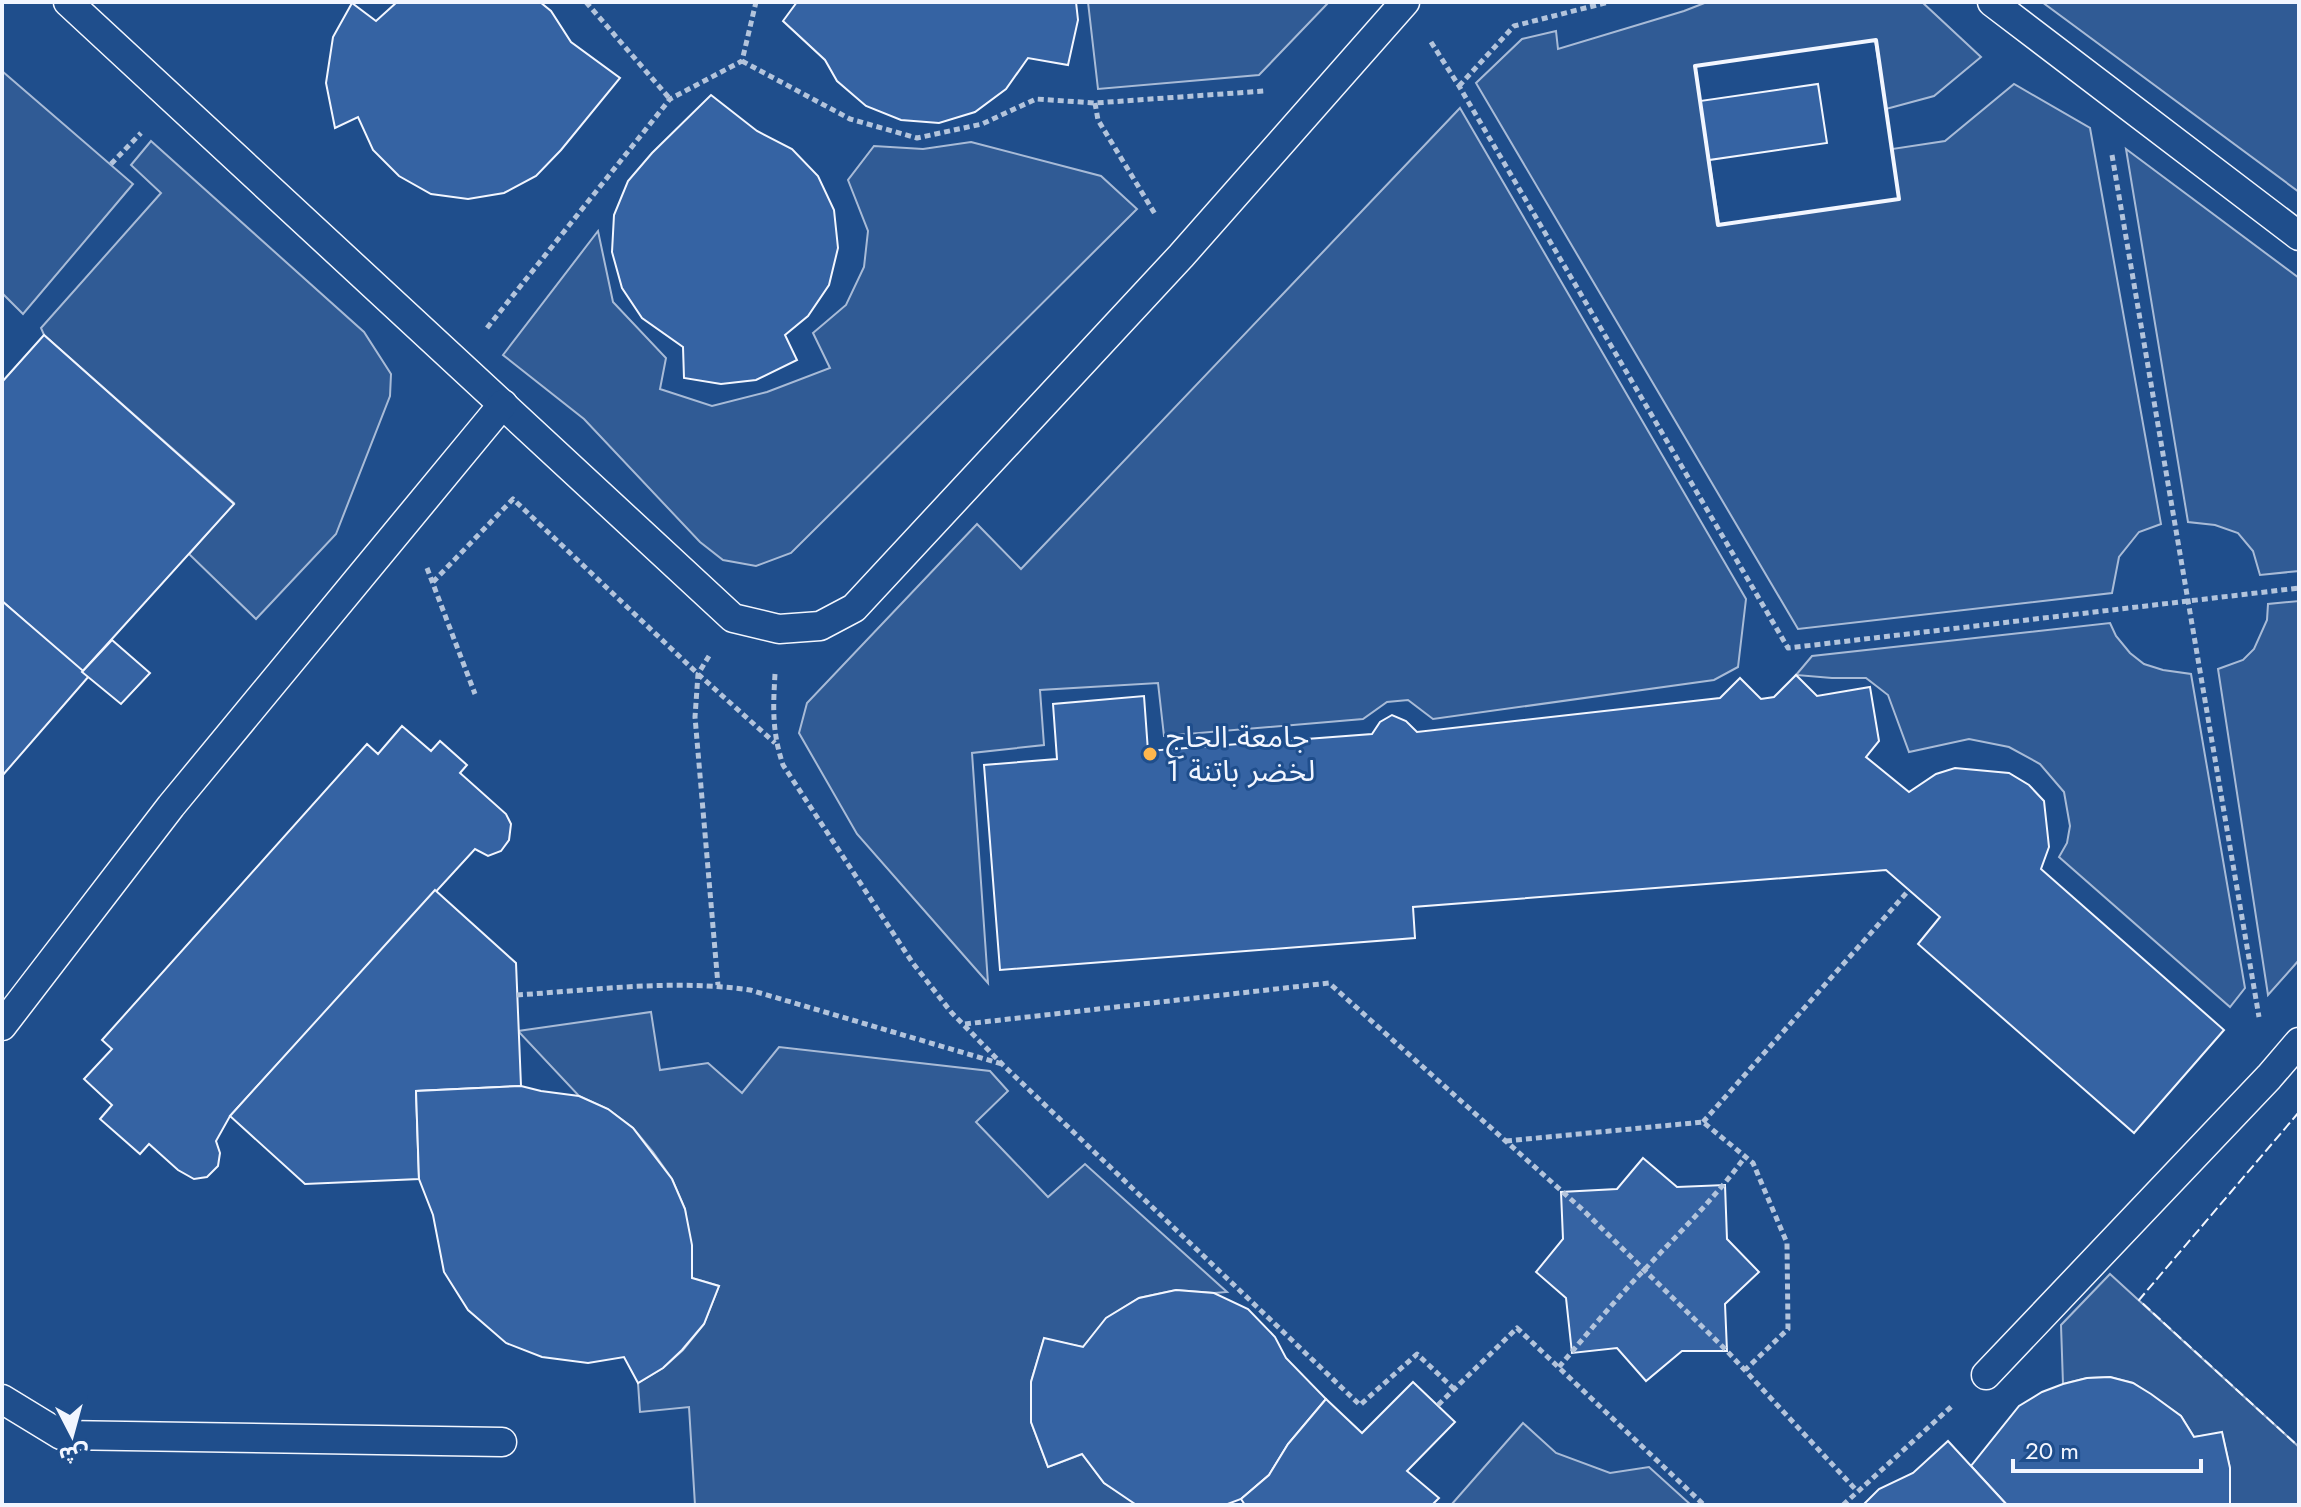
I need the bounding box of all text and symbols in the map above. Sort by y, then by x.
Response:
place label: جامعة الحاج لخضر باتنة 1 [1166,715,1315,792]
marker: جامعة الحاج لخضر باتنة 1 [1141,745,1159,763]
north arrow [32,1395,112,1475]
scale bar [2013,1423,2201,1473]
text: 20 m [2025,1433,2079,1468]
text: ش [57,1437,91,1472]

